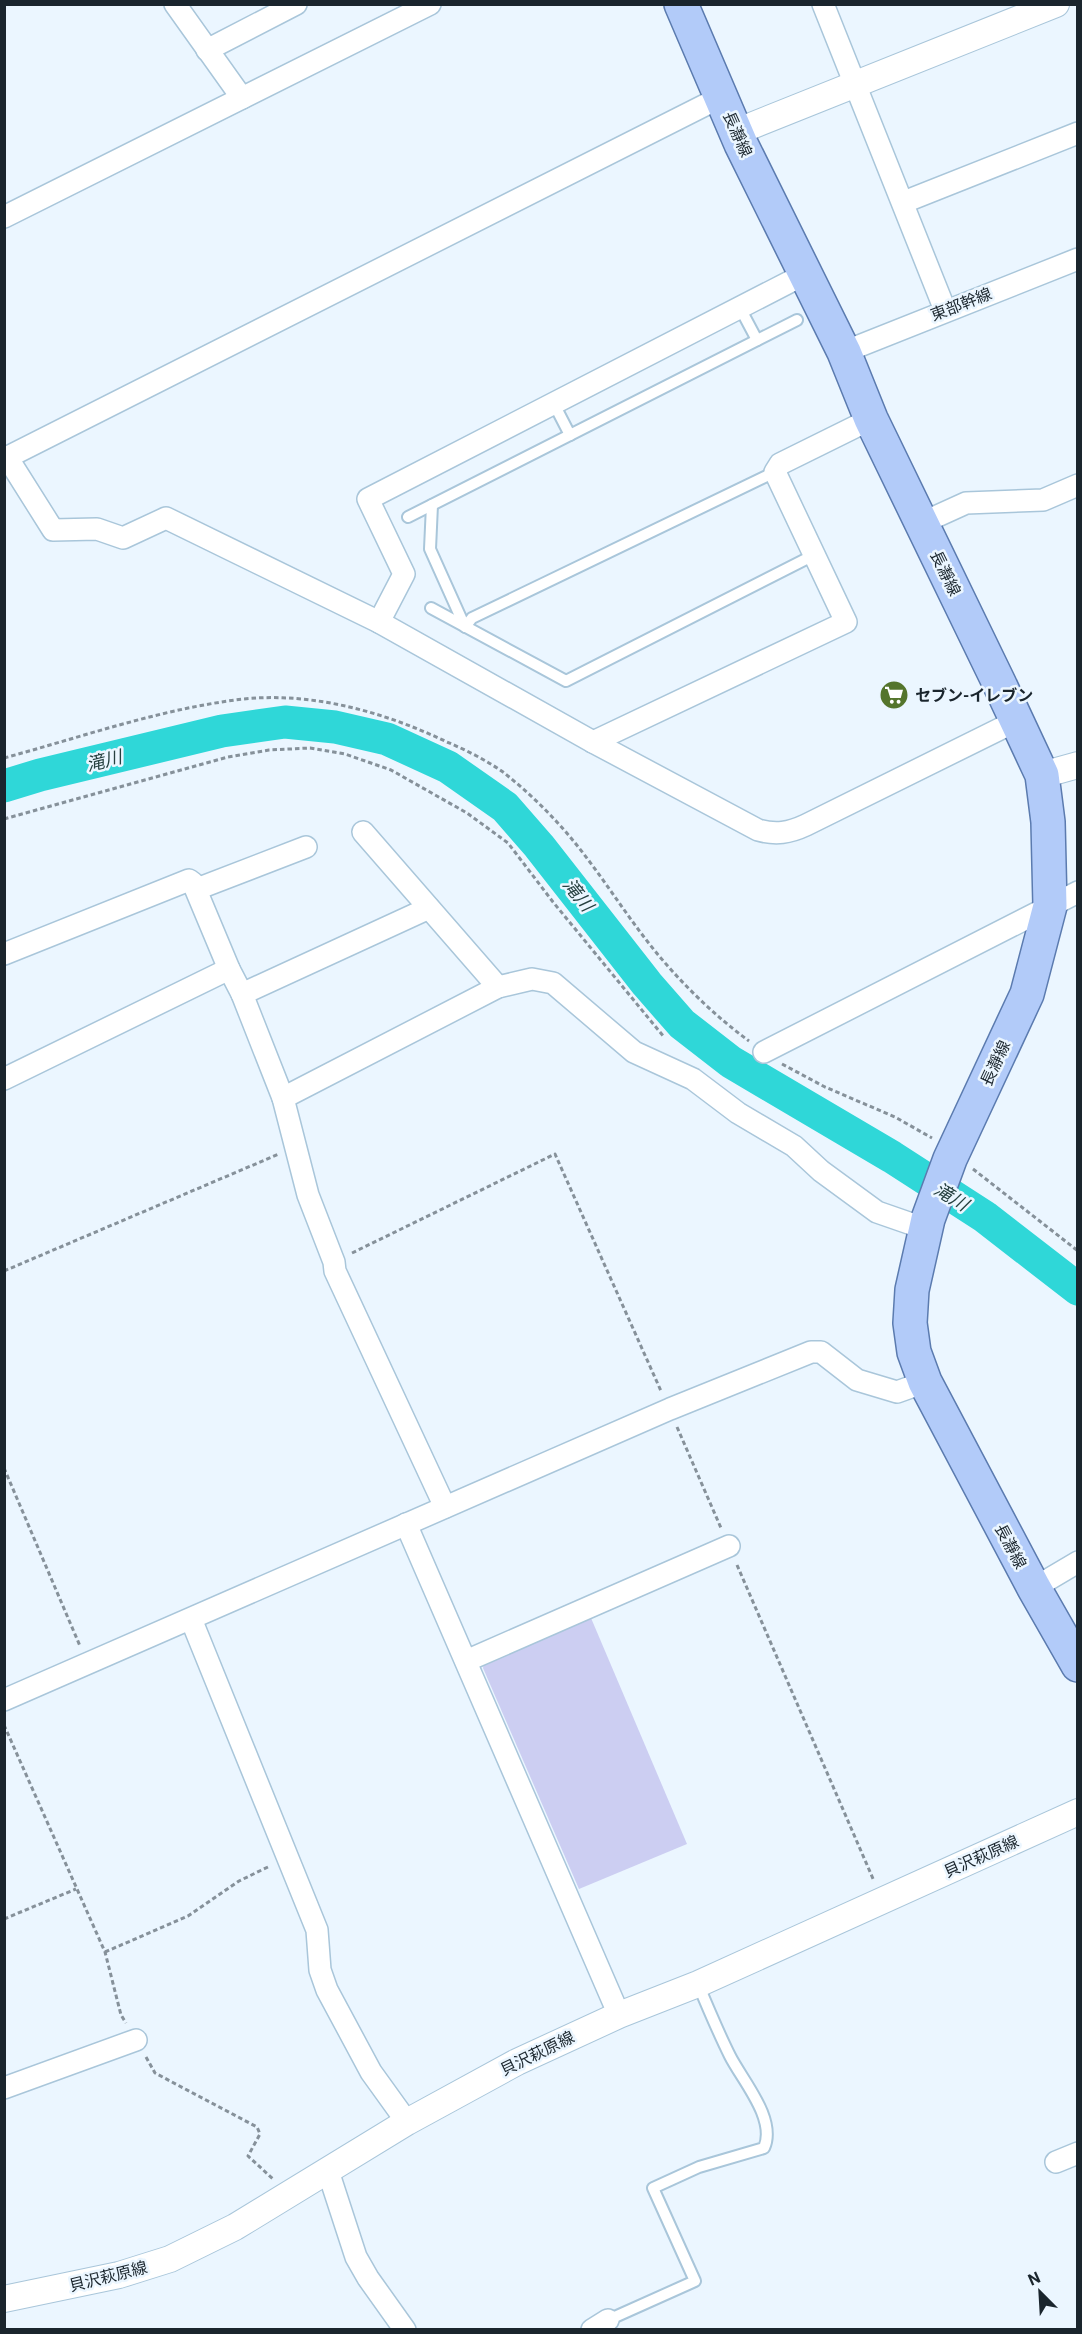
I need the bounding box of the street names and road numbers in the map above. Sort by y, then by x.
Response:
street label: 長瀞線 [719,108,756,160]
street label: 東部幹線 [928,284,994,325]
street label: 長瀞線 [926,547,965,599]
street label: 長瀞線 [977,1037,1014,1089]
street label: 長瀞線 [991,1521,1030,1572]
street label: 貝沢萩原線 [941,1832,1022,1881]
street label: 貝沢萩原線 [497,2027,577,2080]
street label: 貝沢萩原線 [67,2258,149,2295]

